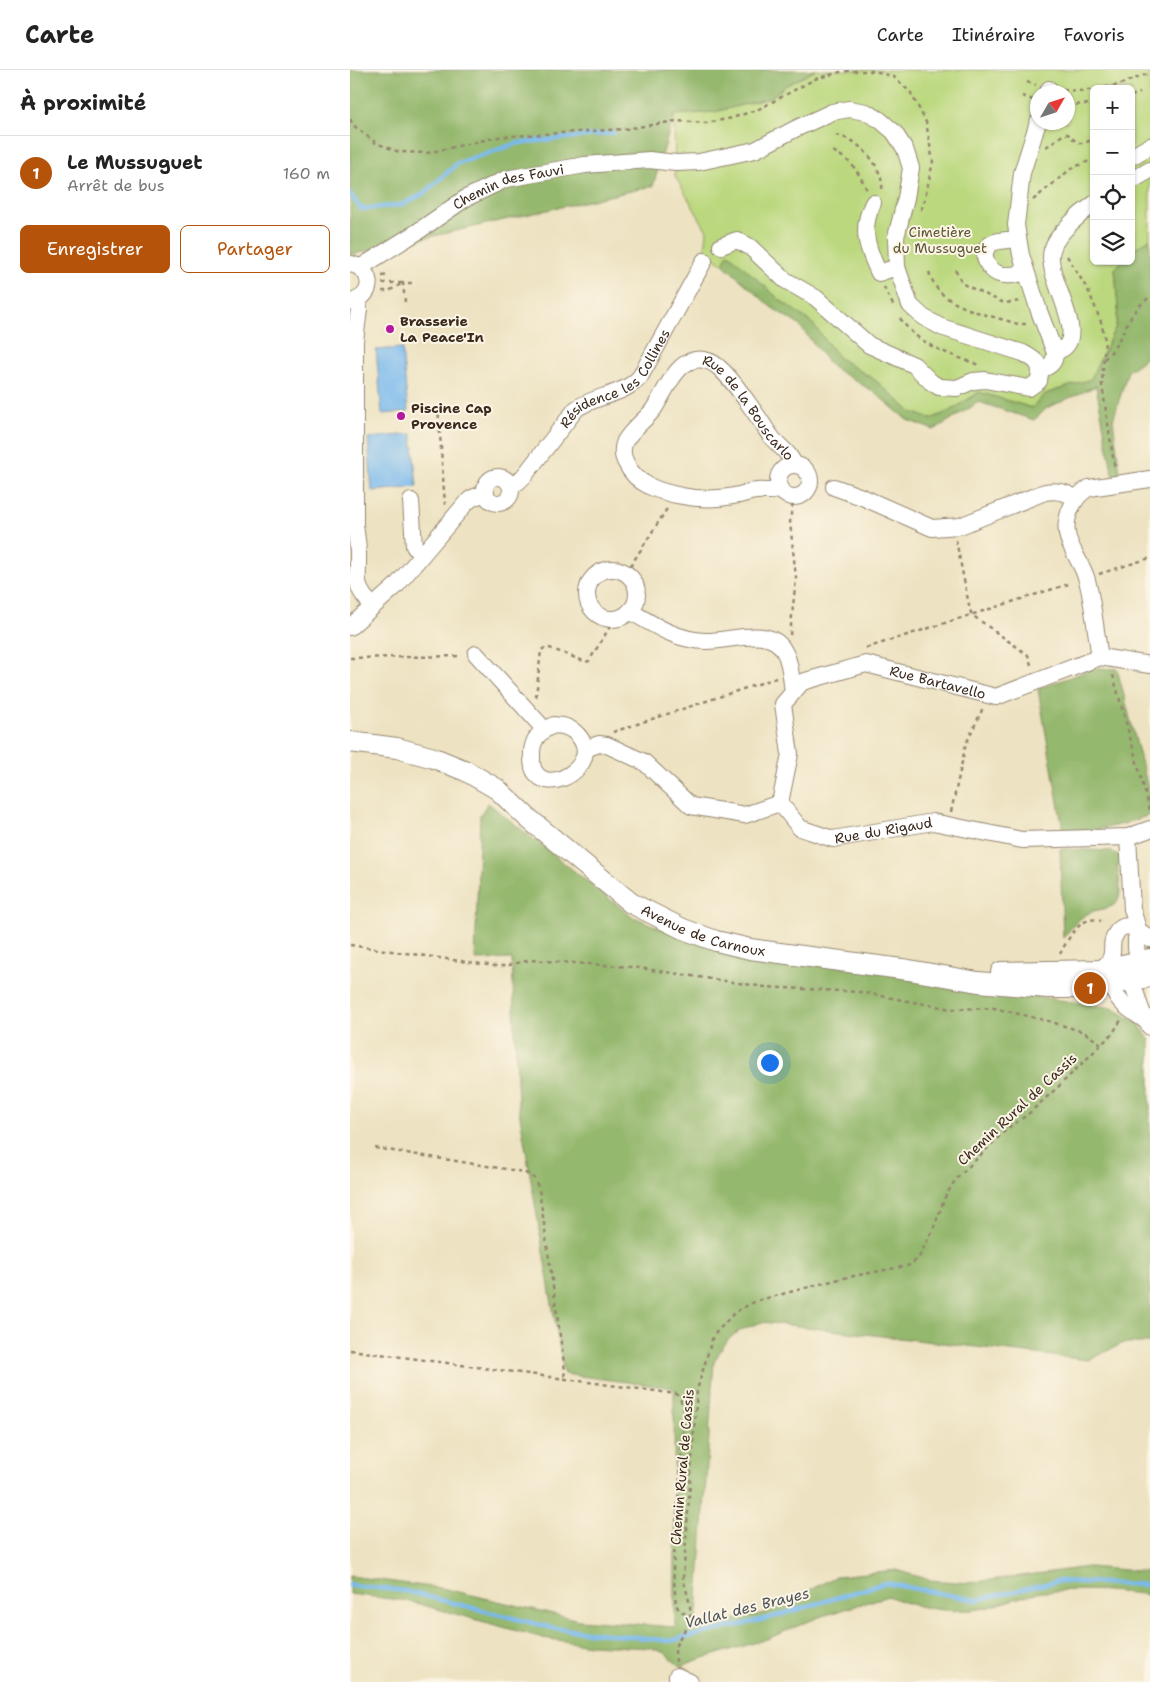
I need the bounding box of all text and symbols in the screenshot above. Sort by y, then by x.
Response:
text: Carte [25,19,94,51]
text: Carte [877,23,924,47]
text: Itinéraire [952,23,1036,47]
text: Favoris [1064,23,1125,47]
north arrow [1030,85,1075,130]
map controls [1090,85,1135,265]
button: + [1090,85,1135,130]
text: À proximité [20,89,146,117]
button: − [1090,130,1135,175]
text: Le Mussuguet [67,150,203,175]
street label: Chemin des Fauvi [449,160,565,214]
text: 1 [32,163,40,184]
text: 160 m [283,163,330,184]
text: Arrêt de bus [67,175,165,196]
button: locate [1090,175,1135,220]
button: layers [1090,220,1135,265]
park label: Cimetière du Mussuguet [893,223,987,257]
button: Enregistrer [20,225,170,273]
button: Partager [180,225,330,273]
place label: Brasserie La Peace'In [400,312,484,346]
marker: Brasserie La Peace'In [384,323,396,335]
street label: Résidence les Collines [556,326,674,432]
street label: Rue de la Bouscarlo [700,351,798,464]
place label: Piscine Cap Provence [411,399,492,433]
marker: Piscine Cap Provence [395,410,407,422]
street label: Rue Bartavello [888,661,988,703]
street label: Rue du Rigaud [833,813,934,848]
street label: Avenue de Carnoux [638,900,766,960]
pin: 1 [1074,969,1106,1007]
street label: Chemin Rural de Cassis [953,1049,1081,1169]
your location [757,1050,783,1076]
street label: Chemin Rural de Cassis [666,1388,698,1546]
water label: Vallat des Brayes [683,1583,811,1633]

